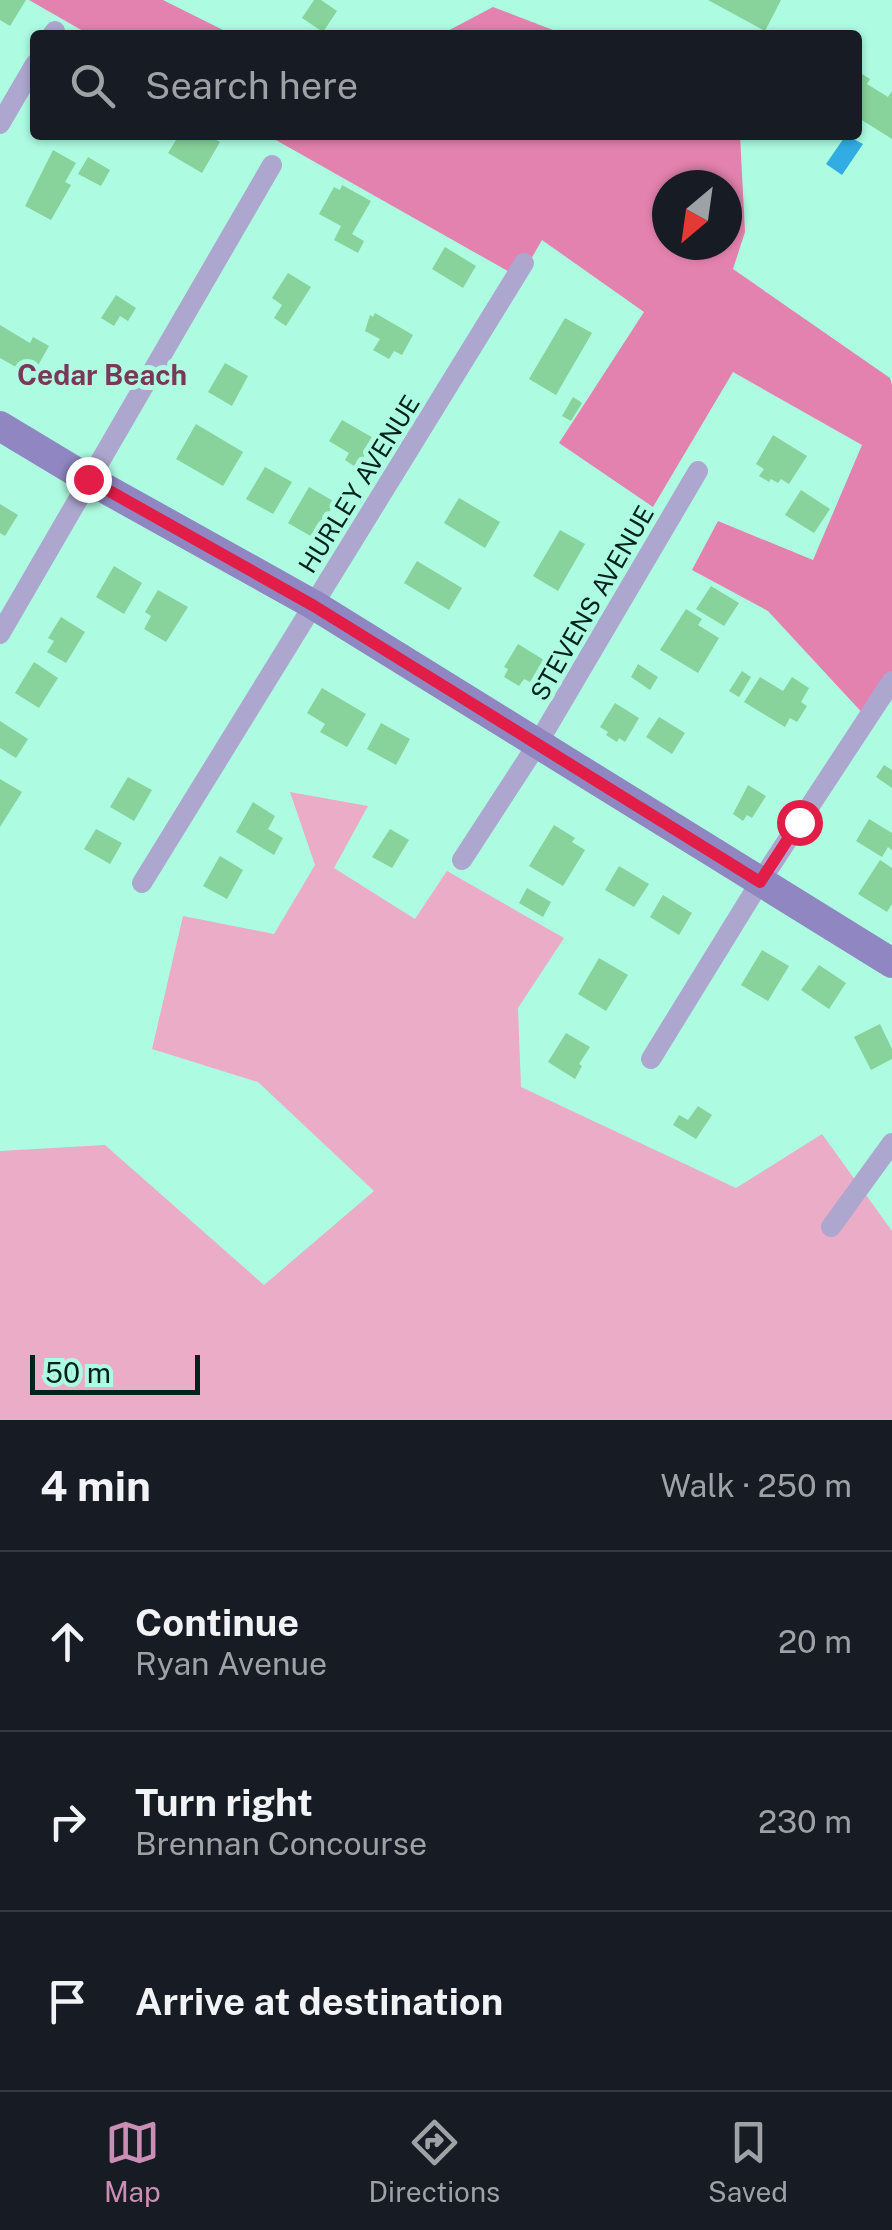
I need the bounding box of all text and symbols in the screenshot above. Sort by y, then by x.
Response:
search box [30,30,862,140]
icon: search [65,58,120,113]
text: Search here [145,63,358,108]
north arrow [652,170,742,260]
district label: Cedar Beach [17,358,187,391]
street label: HURLEY AVENUE [292,390,426,578]
route end [66,457,112,503]
street label: STEVENS AVENUE [524,500,660,706]
route start [777,800,823,846]
scale bar [30,1350,200,1394]
text: 50 m [45,1356,111,1389]
text: 4 min [40,1461,151,1510]
text: Walk · 250 m [660,1467,852,1504]
text: Continue [135,1600,299,1645]
icon: ahead [40,1614,95,1669]
text: 20 m [778,1623,852,1660]
text: Ryan Avenue [135,1645,327,1682]
text: Turn right [135,1780,313,1825]
icon: right [40,1794,95,1849]
text: 230 m [758,1803,852,1840]
text: Brennan Concourse [135,1825,427,1862]
icon: arrive [40,1974,95,2029]
text: Arrive at destination [135,1979,503,2024]
tab: Map [104,2115,161,2208]
tab: Directions [369,2115,500,2208]
tab: Saved [708,2115,788,2208]

